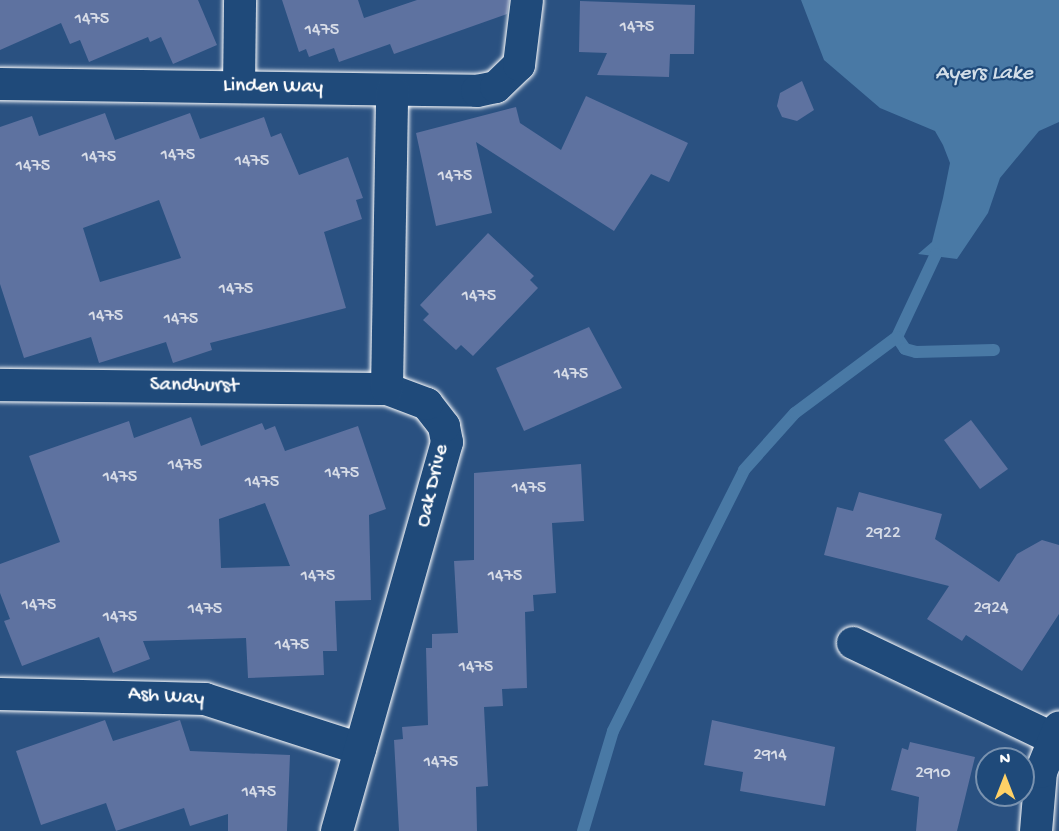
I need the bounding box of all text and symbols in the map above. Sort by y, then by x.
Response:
house number: 1475 [75,9,109,31]
house number: 1475 [620,17,654,39]
house number: 1475 [305,20,339,42]
water label: Ayers Lake [935,62,1033,88]
street label: Linden Way [223,75,323,101]
house number: 1475 [161,145,195,167]
house number: 1475 [82,147,116,169]
house number: 1475 [235,151,269,173]
house number: 1475 [16,156,50,178]
house number: 1475 [438,166,472,188]
house number: 1475 [219,279,253,301]
house number: 1475 [462,286,496,308]
house number: 1475 [89,306,123,328]
house number: 1475 [164,309,198,331]
house number: 1475 [554,364,588,386]
street label: Sandhurst [150,374,238,400]
street label: Oak Drive [412,442,456,530]
house number: 1475 [168,455,202,477]
house number: 1475 [325,463,359,485]
house number: 1475 [103,467,137,489]
house number: 1475 [245,472,279,494]
house number: 1475 [512,478,546,500]
house number: 2922 [865,523,901,545]
house number: 1475 [301,566,335,588]
house number: 1475 [488,566,522,588]
house number: 1475 [22,595,56,617]
house number: 2924 [973,598,1009,620]
house number: 1475 [188,599,222,621]
house number: 1475 [103,607,137,629]
house number: 1475 [275,635,309,657]
house number: 1475 [459,657,493,679]
street label: Ash Way [127,683,205,713]
house number: 2914 [753,745,787,767]
north arrow [975,747,1035,807]
text: N [1000,751,1010,770]
house number: 1475 [424,752,458,774]
house number: 2910 [915,763,951,785]
house number: 1475 [242,782,276,804]

